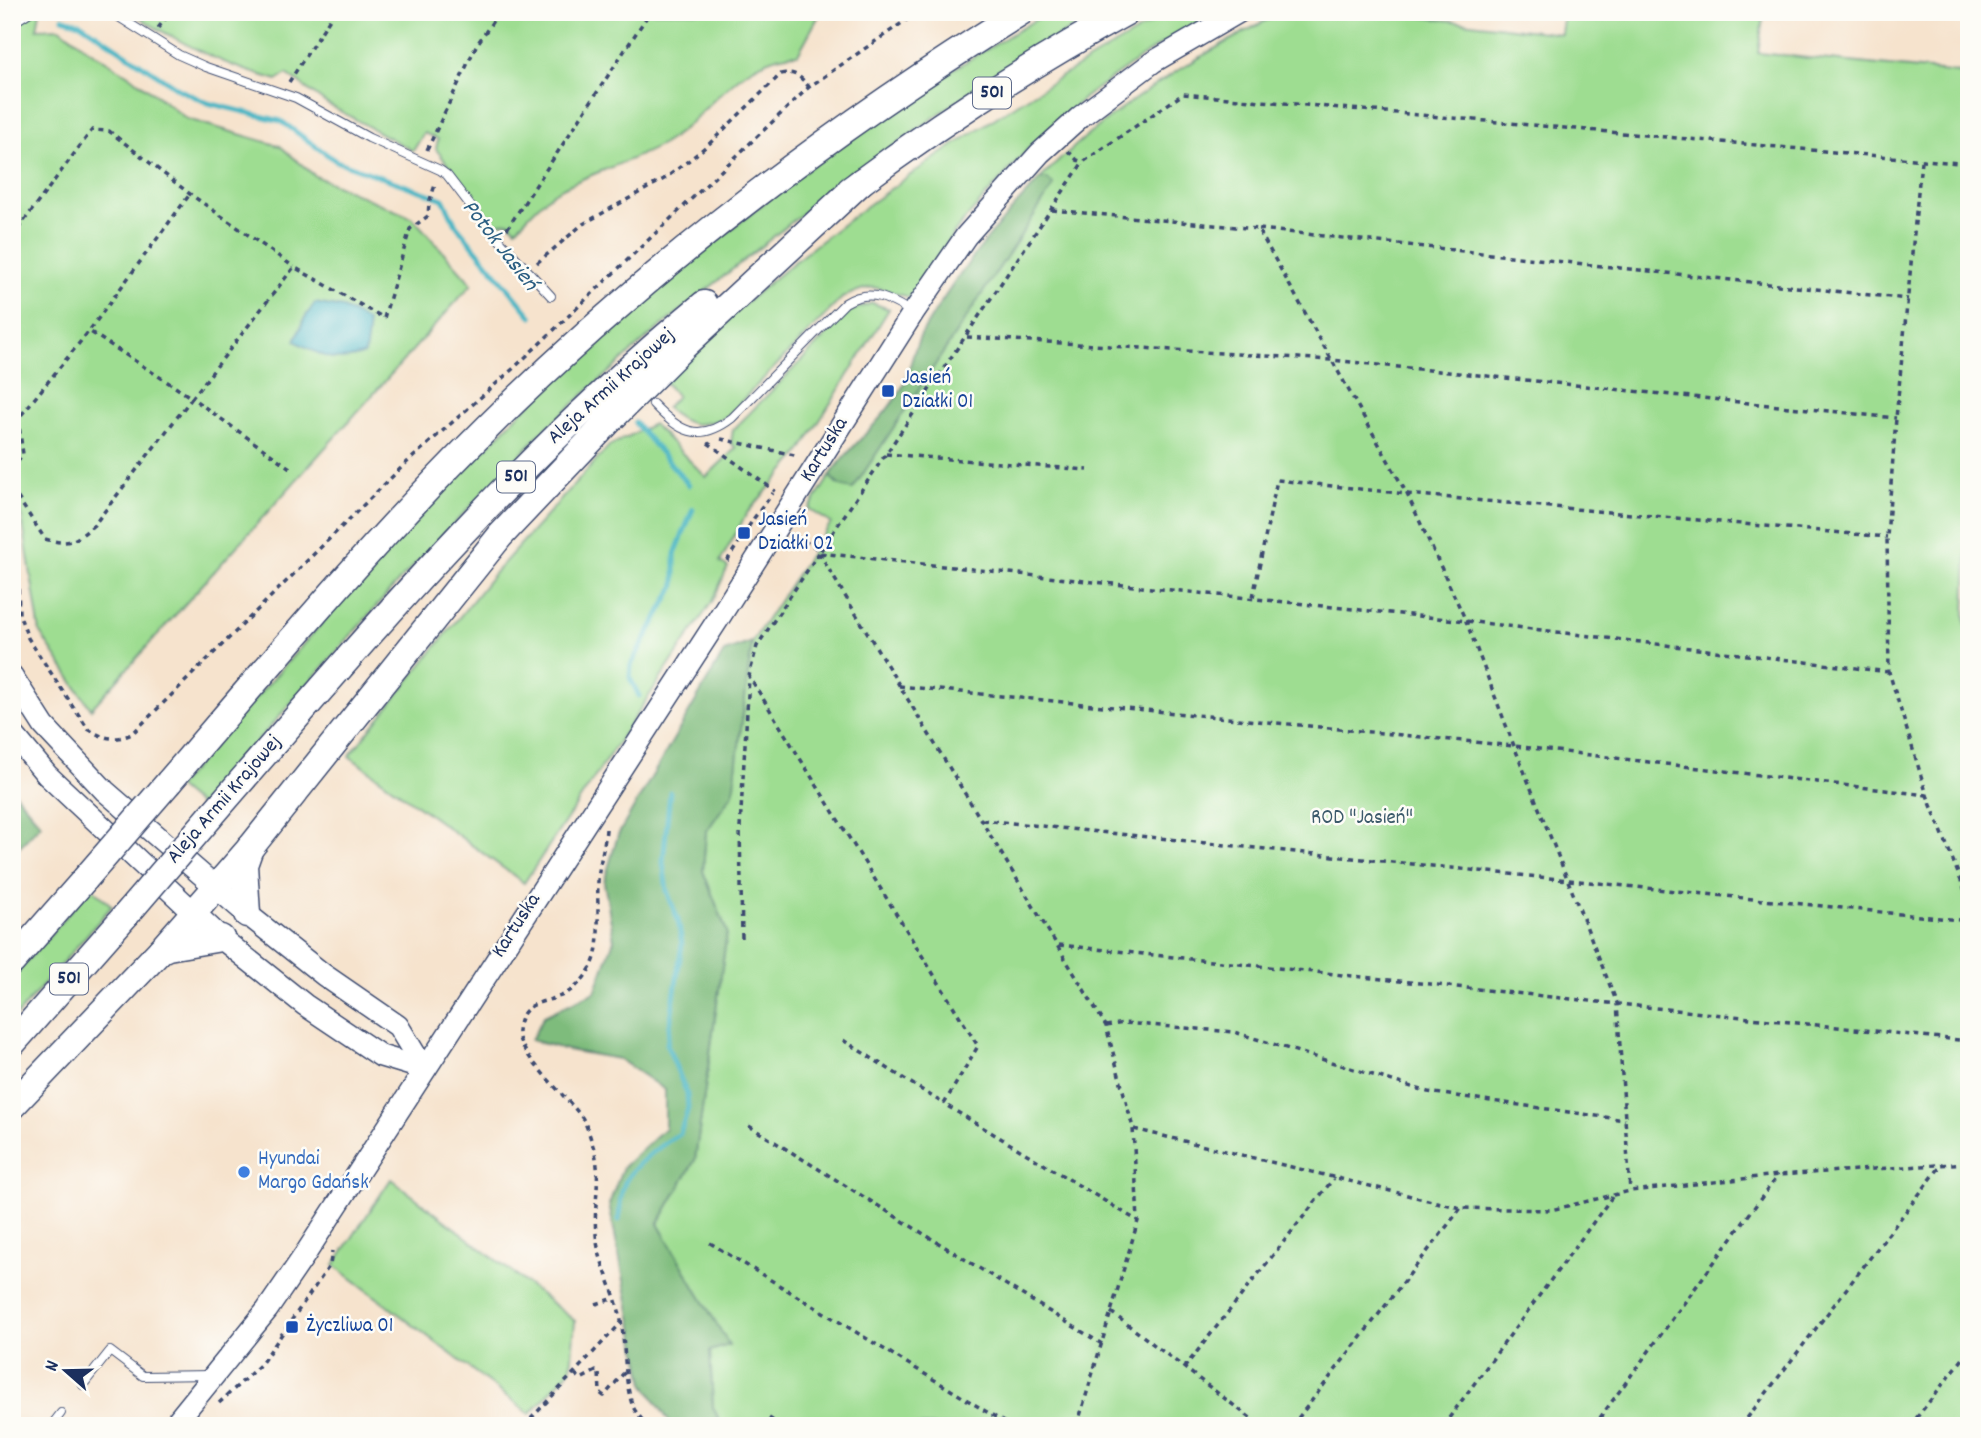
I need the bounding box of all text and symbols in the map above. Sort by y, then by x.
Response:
road number: 501 [973,78,1011,108]
water label: Potok Jasień [453,193,547,301]
street label: Aleja Armii Krajowej [542,321,682,453]
place label: Jasień Działki 01 [902,364,973,418]
marker: Jasień Działki 01 [880,383,896,399]
street label: Kartuska [793,411,857,488]
road number: 501 [497,462,535,492]
place label: Jasień Działki 02 [758,506,834,560]
marker: Jasień Działki 02 [736,525,752,541]
street label: Aleja Armii Krajowej [160,729,290,871]
park label: ROD "Jasień" [1311,804,1413,834]
street label: Kartuska [485,887,550,964]
road number: 501 [50,964,88,995]
place label: Hyundai Margo Gdańsk [258,1145,369,1199]
marker: Hyundai Margo Gdańsk [236,1164,252,1180]
place label: Życzliwa 01 [306,1312,393,1342]
marker: Życzliwa 01 [284,1319,300,1335]
north arrow [32,1336,102,1406]
text: N [39,1357,68,1375]

